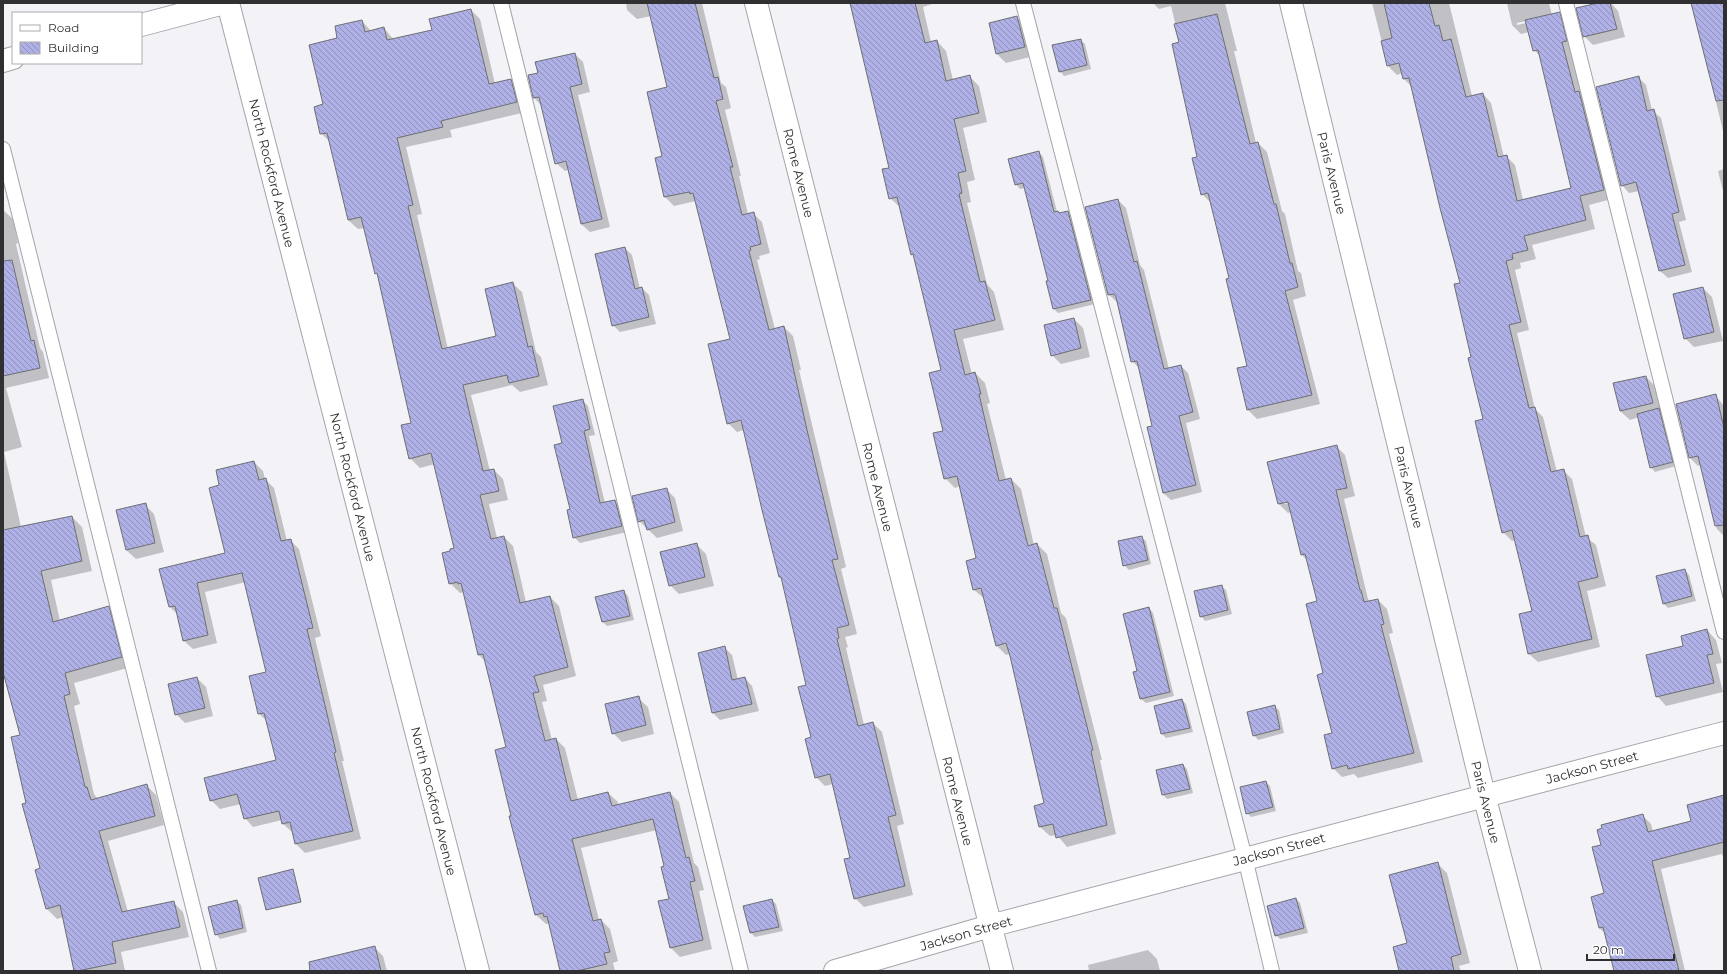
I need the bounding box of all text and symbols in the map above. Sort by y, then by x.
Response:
legend [12,12,142,64]
text: Road [48,20,79,35]
text: Building [48,40,99,55]
street label: North Rockford Avenue [246,97,298,249]
street label: Rome Avenue [780,127,818,220]
street label: Paris Avenue [1314,130,1350,216]
street label: North Rockford Avenue [327,411,379,563]
street label: Rome Avenue [859,441,897,534]
street label: Paris Avenue [1391,444,1427,530]
street label: North Rockford Avenue [408,725,460,877]
street label: Jackson Street [1543,747,1640,787]
street label: Rome Avenue [939,755,977,848]
street label: Paris Avenue [1468,759,1504,845]
street label: Jackson Street [1230,829,1327,869]
street label: Jackson Street [917,912,1014,954]
scale bar [1587,936,1674,962]
text: 20 m [1593,942,1624,957]

